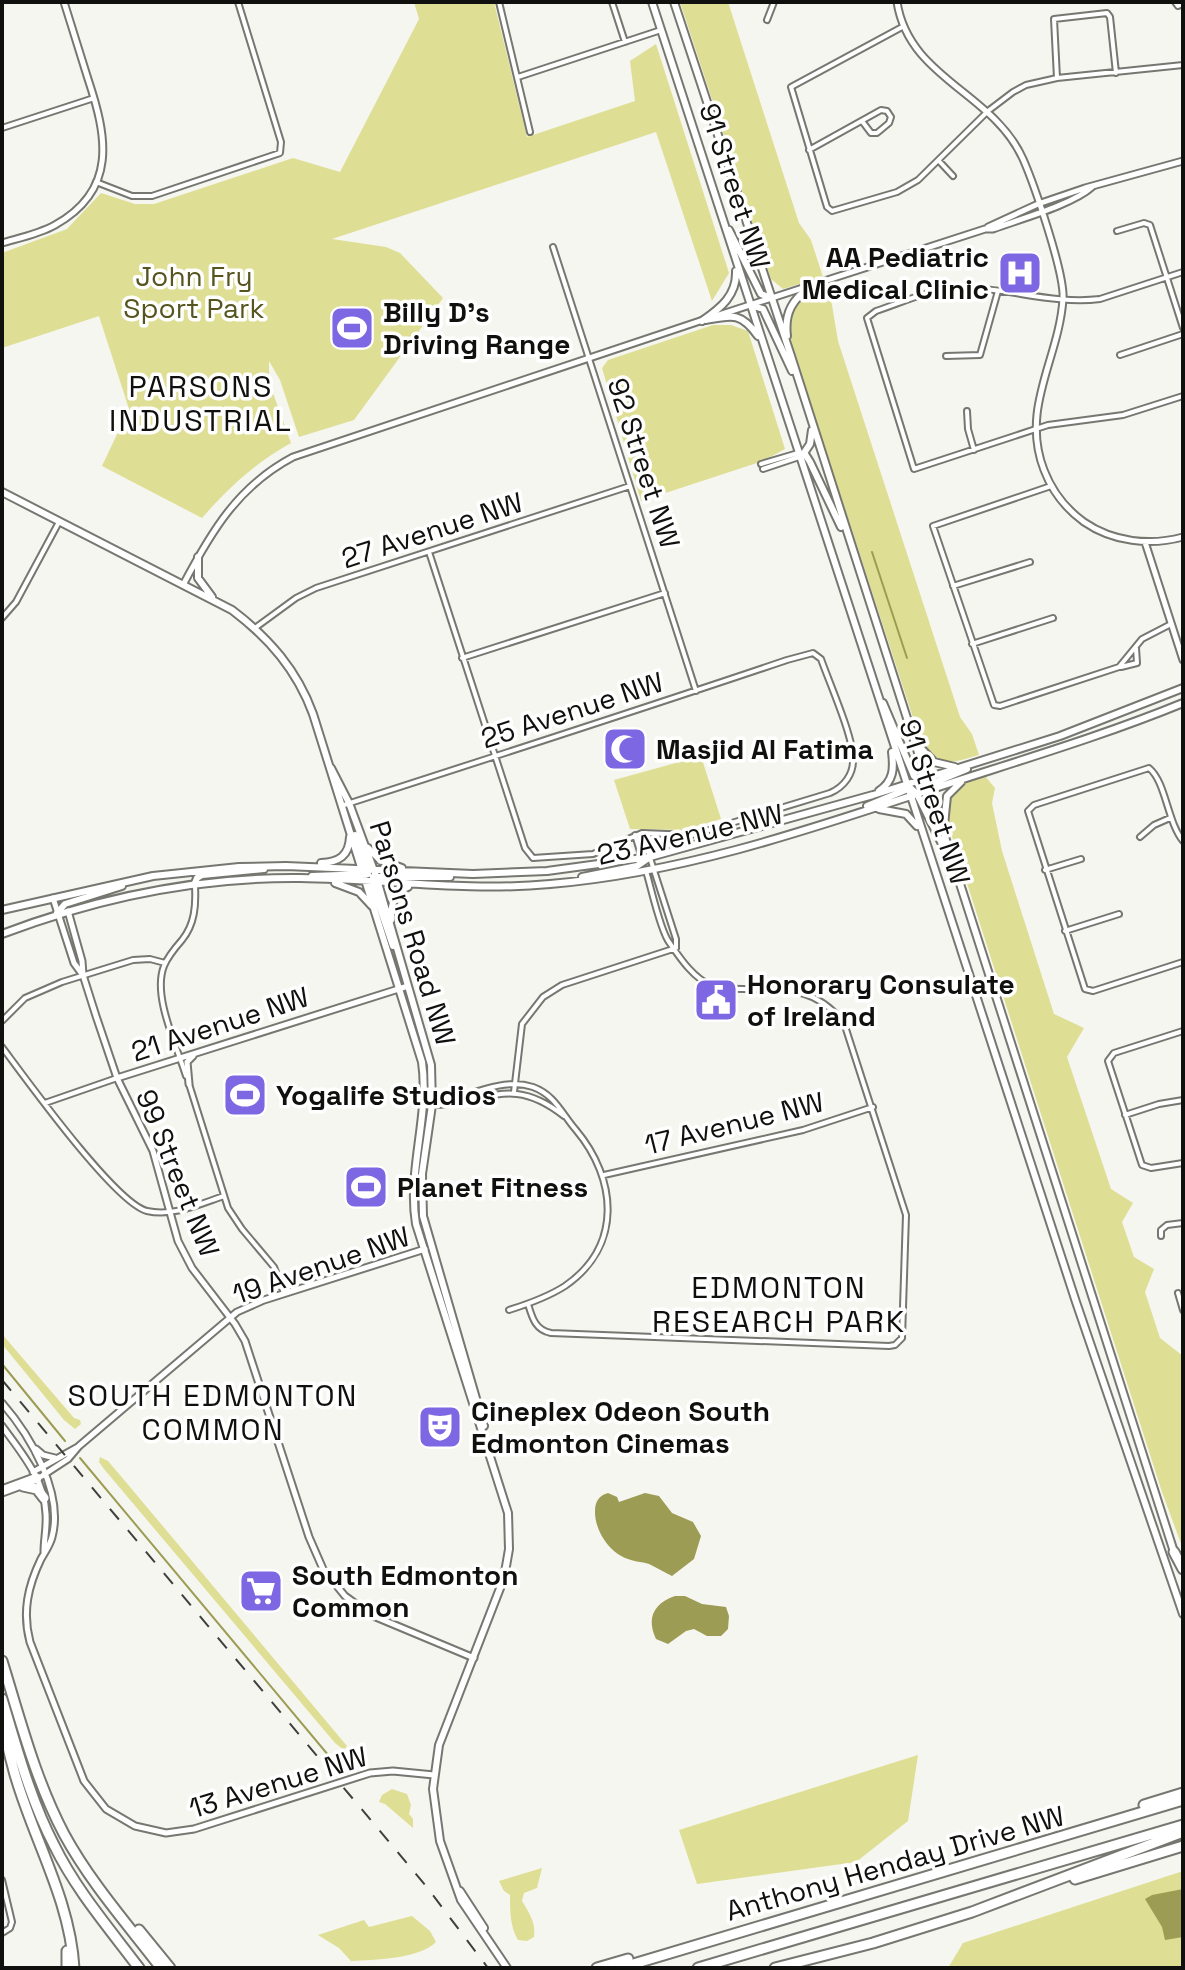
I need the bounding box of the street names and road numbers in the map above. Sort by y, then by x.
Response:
street label: 91 Street NW [691,99,779,273]
street label: 92 Street NW [600,373,688,553]
street label: 27 Avenue NW [337,484,527,576]
street label: 25 Avenue NW [476,664,668,756]
street label: 91 Street NW [891,715,979,889]
street label: 23 Avenue NW [594,795,786,873]
street label: Parsons Road NW [362,816,464,1050]
street label: 21 Avenue NW [127,978,313,1070]
street label: 17 Avenue NW [641,1083,827,1163]
street label: 99 Street NW [128,1084,228,1262]
street label: 19 Avenue NW [228,1218,414,1312]
street label: 13 Avenue NW [184,1738,372,1826]
street label: Anthony Henday Drive NW [722,1797,1068,1929]

